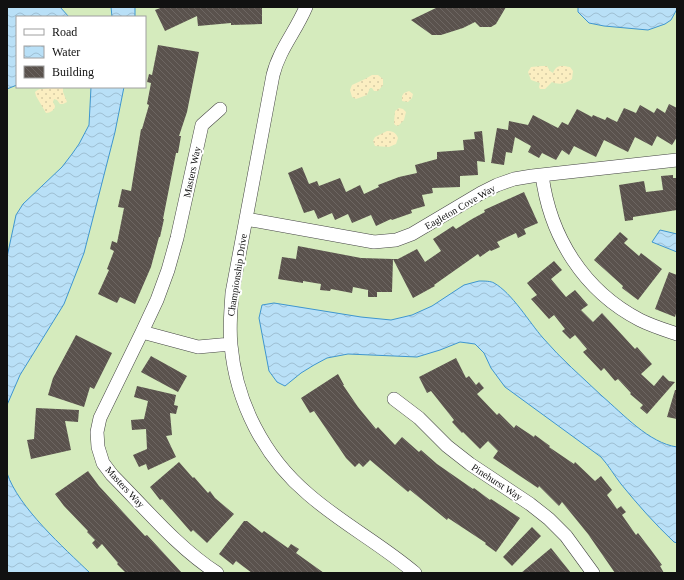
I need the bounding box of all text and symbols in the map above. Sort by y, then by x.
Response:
legend [16,16,146,88]
text: Road [52,25,77,39]
text: Water [52,45,80,59]
text: Building [52,65,94,79]
street label: Masters Way [181,145,203,199]
street label: Eagleton Cove Way [423,182,497,232]
street label: Championship Drive [225,232,249,317]
street label: Pinehurst Way [470,462,524,502]
street label: Masters Way [103,464,147,510]

